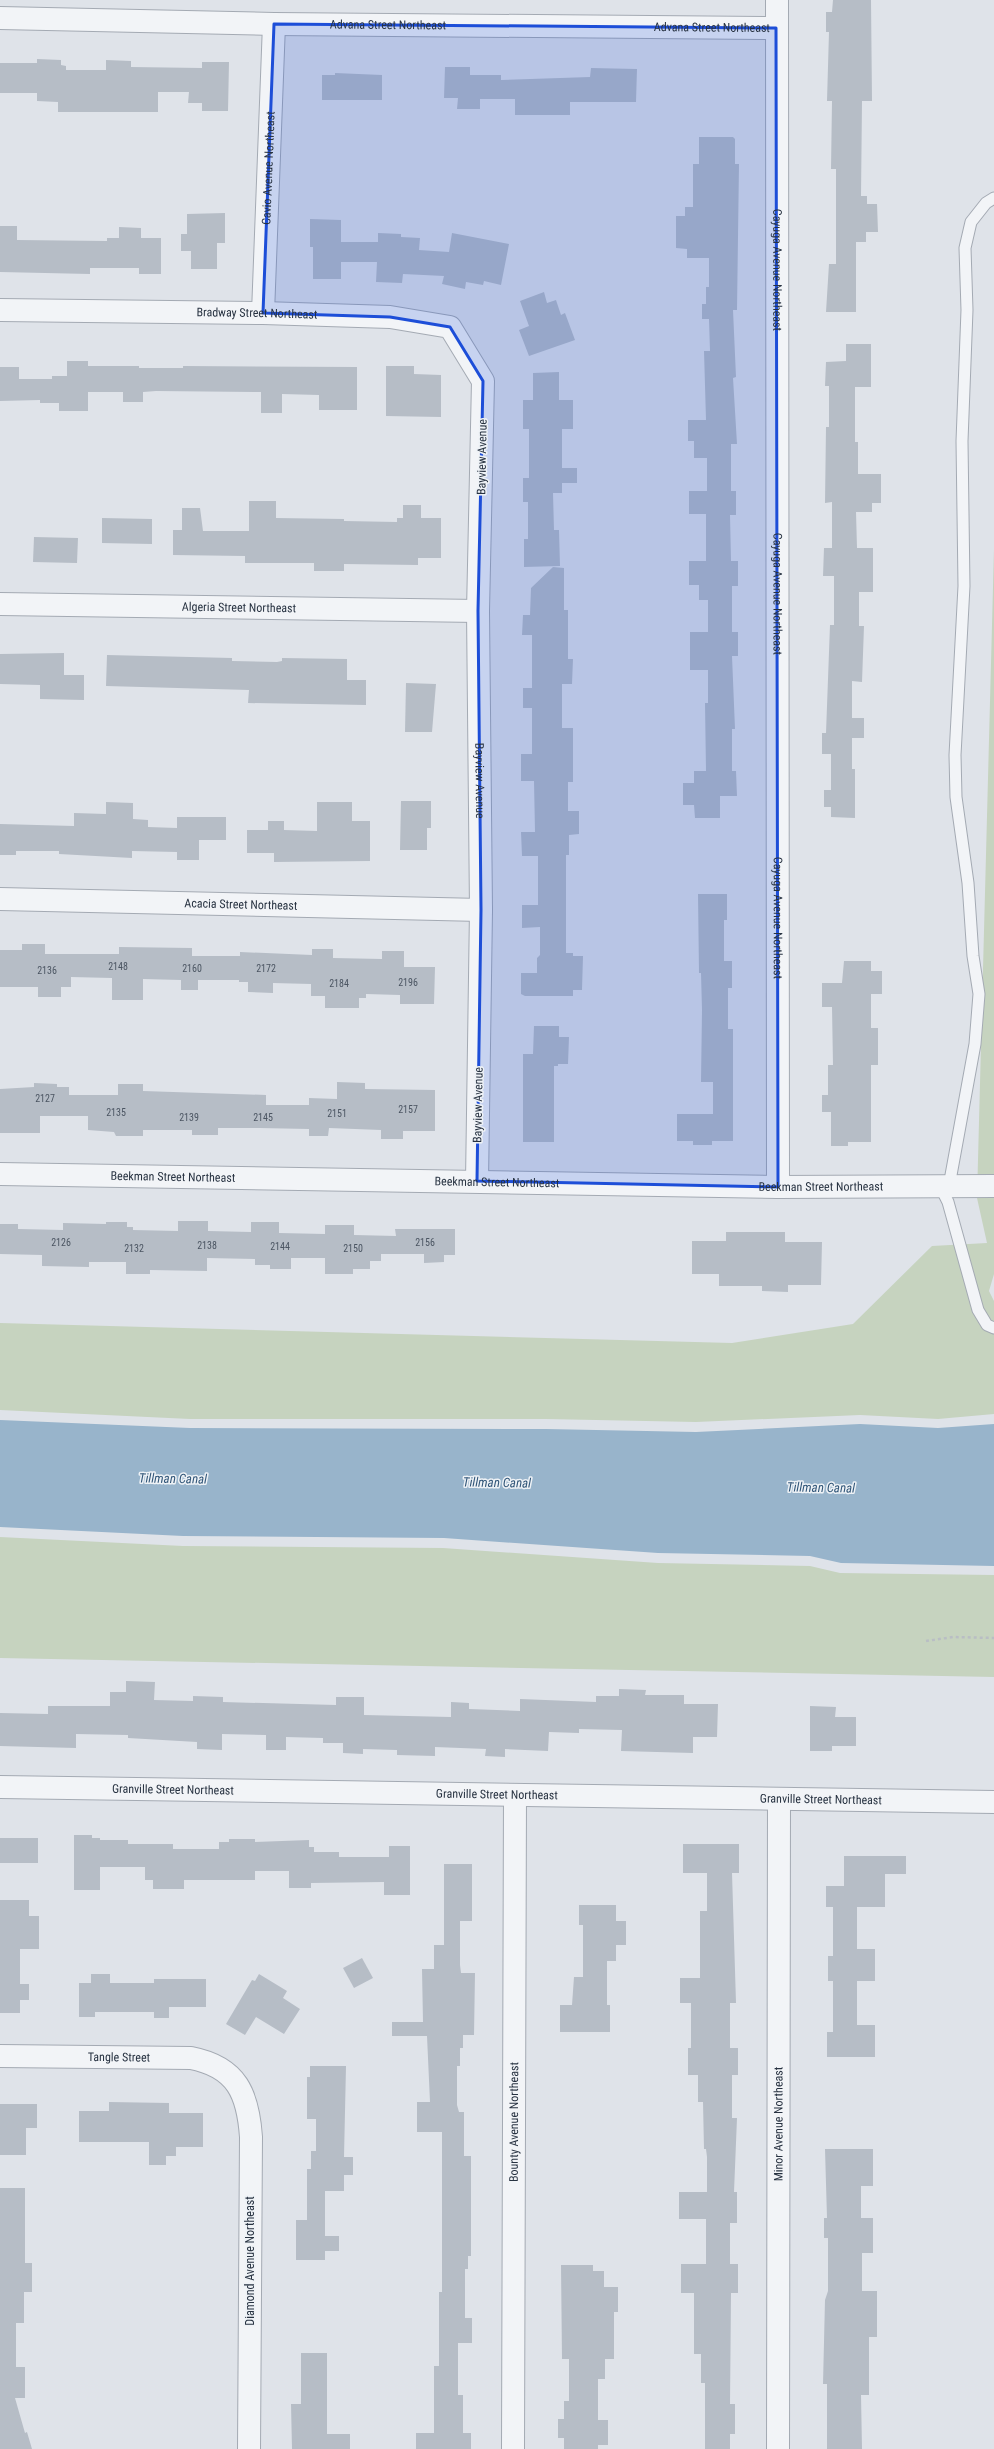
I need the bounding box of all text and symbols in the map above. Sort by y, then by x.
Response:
street label: Advana Street Northeast [330,17,446,32]
street label: Advana Street Northeast [654,20,770,35]
street label: Cavio Avenue Northeast [259,111,278,225]
street label: Cayuga Avenue Northeast [770,209,784,332]
street label: Bradway Street Northeast [196,305,318,322]
street label: Bayview Avenue [474,419,490,495]
street label: Cayuga Avenue Northeast [770,533,785,656]
street label: Algeria Street Northeast [182,600,297,615]
street label: Bayview Avenue [472,743,487,819]
street label: Cayuga Avenue Northeast [771,857,785,980]
street label: Acacia Street Northeast [184,896,298,913]
house number: 2148 [108,961,128,972]
house number: 2160 [182,963,202,974]
house number: 2172 [256,963,276,974]
house number: 2136 [37,965,57,976]
house number: 2196 [398,977,418,988]
house number: 2184 [329,978,349,989]
street label: Bayview Avenue [470,1067,486,1143]
house number: 2127 [35,1093,55,1104]
house number: 2157 [398,1104,418,1115]
house number: 2135 [106,1107,126,1118]
house number: 2151 [327,1108,347,1119]
house number: 2139 [179,1112,199,1123]
house number: 2145 [253,1112,273,1123]
street label: Beekman Street Northeast [111,1169,236,1185]
street label: Beekman Street Northeast [434,1174,560,1190]
street label: Beekman Street Northeast [758,1180,884,1194]
house number: 2126 [51,1237,71,1248]
house number: 2156 [415,1237,435,1248]
house number: 2138 [197,1240,217,1251]
house number: 2144 [270,1241,290,1252]
house number: 2132 [124,1243,144,1254]
house number: 2150 [343,1243,363,1254]
water label: Tillman Canal [139,1470,208,1487]
water label: Tillman Canal [463,1474,532,1491]
water label: Tillman Canal [787,1479,856,1496]
street label: Granville Street Northeast [112,1782,235,1798]
street label: Granville Street Northeast [436,1787,558,1802]
street label: Granville Street Northeast [760,1791,882,1807]
street label: Tangle Street [88,2050,151,2065]
street label: Bounty Avenue Northeast [507,2061,521,2182]
street label: Minor Avenue Northeast [771,2066,786,2181]
street label: Diamond Avenue Northeast [243,2196,257,2326]

